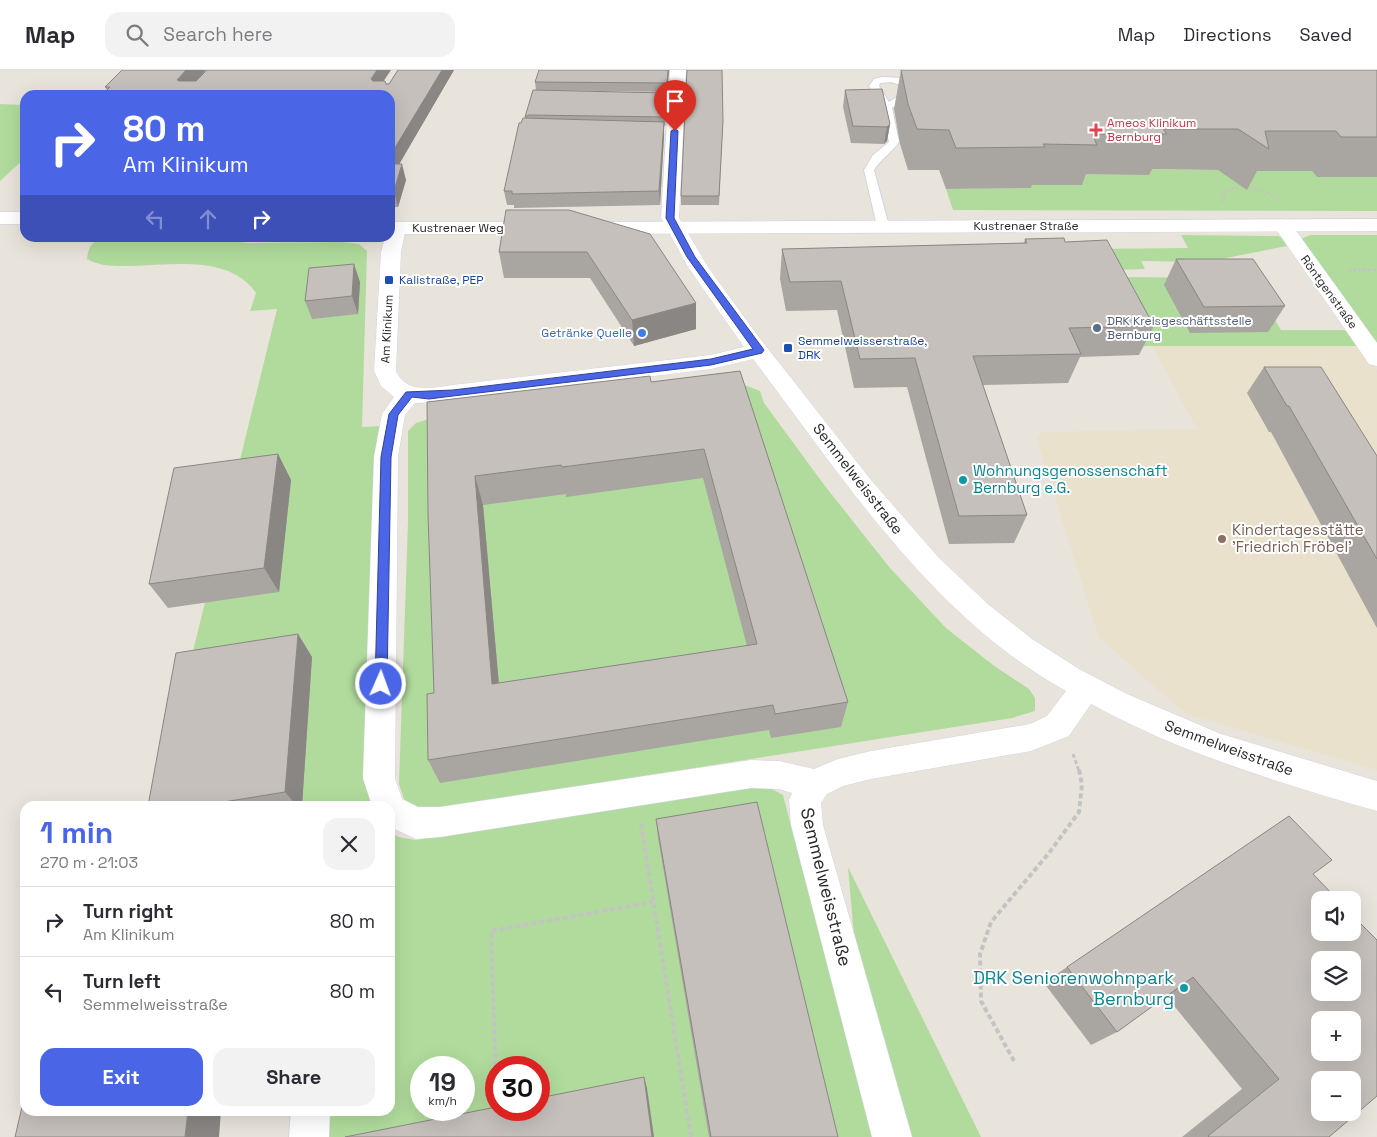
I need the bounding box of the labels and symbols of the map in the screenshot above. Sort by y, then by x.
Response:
pin [654,80,696,131]
place label: Ameos Klinikum Bernburg [1107,115,1196,145]
marker: Ameos Klinikum Bernburg [1089,123,1103,137]
street label: Kustrenaer Straße [973,218,1079,234]
street label: Kustrenaer Weg [412,220,504,236]
street label: Röntgenstraße [1297,252,1361,332]
place label: Kalistraße, PEP [399,272,483,288]
marker: Kalistraße, PEP [383,274,395,286]
street label: Am Klinikum [377,294,397,364]
place label: DRK Kreisgeschäftsstelle Bernburg [1107,313,1252,343]
marker: DRK Kreisgeschäftsstelle Bernburg [1091,322,1103,334]
place label: Getränke Quelle [541,325,632,341]
marker: Getränke Quelle [636,327,648,339]
place label: Semmelweisserstraße, DRK [798,333,927,363]
marker: Semmelweisserstraße, DRK [782,342,794,354]
street label: Semmelweisstraße [809,419,908,538]
place label: Wohnungsgenossenschaft Bernburg e.G. [973,461,1168,497]
marker: Wohnungsgenossenschaft Bernburg e.G. [957,474,969,486]
place label: Kindertagesstätte 'Friedrich Fröbel' [1232,520,1364,556]
marker: Kindertagesstätte 'Friedrich Fröbel' [1216,533,1228,545]
position arrow [354,657,406,709]
street label: Semmelweisstraße [1162,715,1296,780]
street label: Semmelweisstraße [796,805,857,969]
place label: DRK Seniorenwohnpark Bernburg [973,966,1174,1010]
marker: DRK Seniorenwohnpark Bernburg [1178,982,1190,994]
speed limit sign: 30 [485,1056,550,1121]

